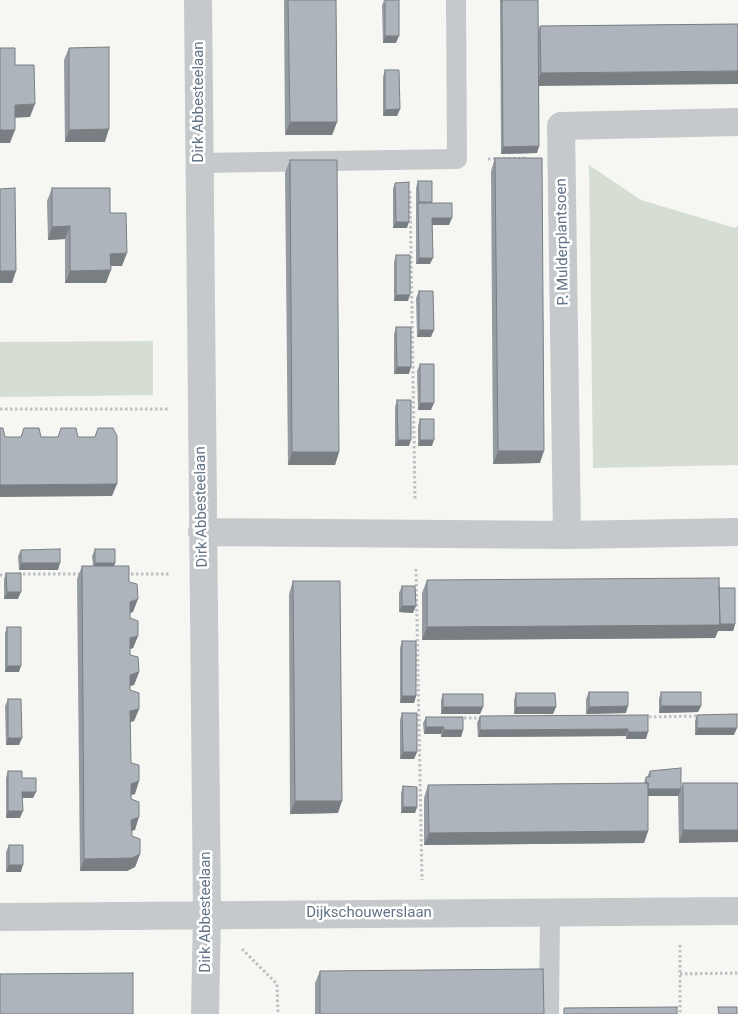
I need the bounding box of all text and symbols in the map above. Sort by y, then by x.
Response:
street label: Dirk Abbesteelaan [190,41,208,163]
street label: P. Mulderplantsoen [553,178,573,306]
street label: Dirk Abbesteelaan [192,446,212,568]
street label: Dirk Abbesteelaan [197,851,215,973]
street label: Dijkschouwerslaan [306,904,432,922]

